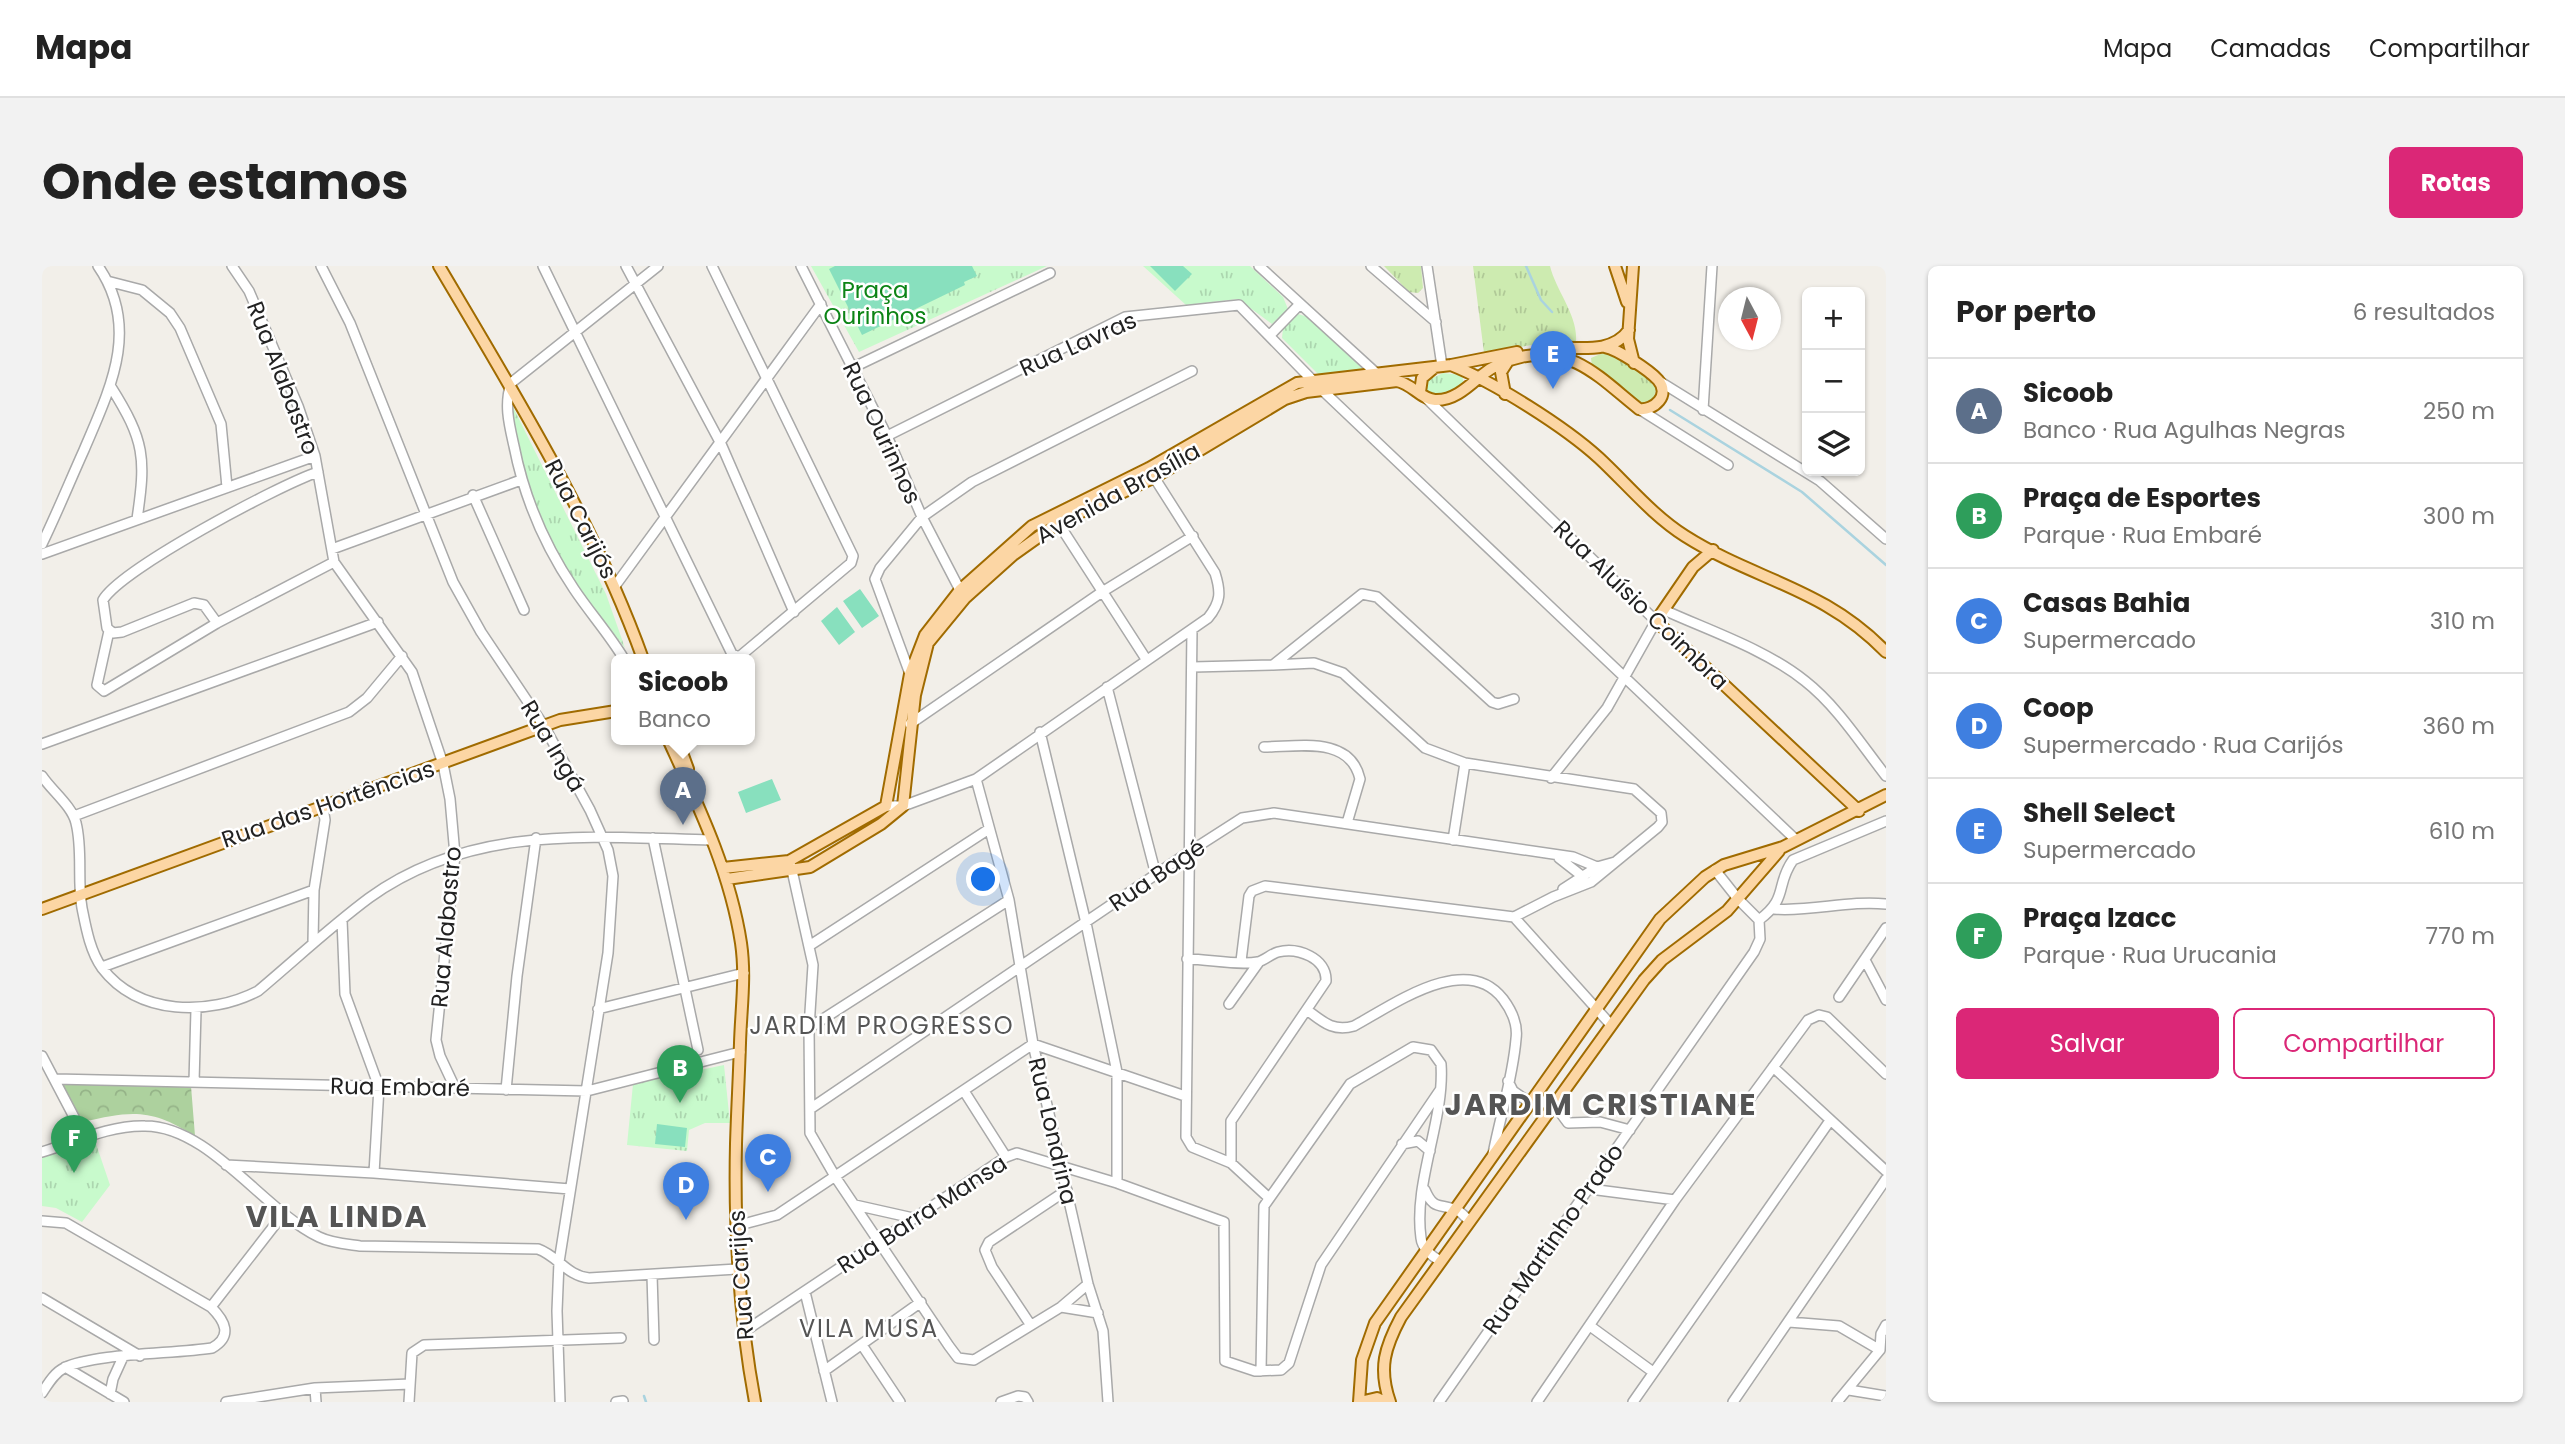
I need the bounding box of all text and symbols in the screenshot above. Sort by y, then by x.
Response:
text: Mapa [35,24,133,71]
text: Mapa [2103,32,2172,65]
text: Camadas [2210,32,2331,65]
text: Compartilhar [2369,32,2530,65]
button: Rotas [2389,147,2523,218]
text: Onde estamos [42,148,409,216]
park label: Praça Ourinhos [823,274,927,332]
north arrow [1718,287,1781,350]
map controls [1802,287,1865,476]
button: + [1802,287,1865,350]
text: Por perto [1956,290,2096,333]
text: 6 resultados [2353,296,2495,328]
street label: Rua Alabastro [239,297,327,459]
street label: Rua Lavras [1014,304,1142,384]
pin: E [1530,331,1576,389]
button: − [1802,350,1865,413]
street label: Rua Ourinhos [835,357,929,509]
text: Sicoob [2023,375,2113,411]
text: A [1971,395,1987,427]
text: 250 m [2423,395,2495,427]
button: layers [1802,413,1865,476]
text: Banco · Rua Agulhas Negras [2023,414,2346,446]
street label: Avenida Brasília [1030,435,1206,551]
street label: Rua Carijós [537,454,625,584]
text: Praça de Esportes [2023,480,2261,516]
text: B [1971,500,1987,532]
text: 300 m [2423,500,2495,532]
street label: Rua Aluísio Coimbra [1546,513,1736,697]
text: Parque · Rua Embaré [2023,519,2262,551]
text: Casas Bahia [2023,585,2190,621]
text: C [1970,605,1988,637]
text: 310 m [2430,605,2495,637]
text: Supermercado [2023,624,2196,656]
popup [611,654,755,745]
text: Sicoob [638,664,728,700]
text: Coop [2023,690,2094,726]
street label: Rua Ingá [513,694,593,798]
text: Banco [638,703,711,735]
text: D [1971,710,1987,742]
text: 360 m [2423,710,2495,742]
text: Supermercado · Rua Carijós [2023,729,2343,761]
street label: Rua das Hortências [217,753,439,855]
pin: A [660,767,706,825]
text: Shell Select [2023,795,2175,831]
text: E [1973,815,1985,847]
text: 610 m [2429,815,2495,847]
street label: Rua Bagé [1103,831,1211,919]
text: Supermercado [2023,834,2196,866]
street label: Rua Alabastro [423,845,469,1009]
your location [966,862,1000,896]
text: Praça Izacc [2023,900,2177,936]
text: F [1973,920,1985,952]
text: 770 m [2426,920,2495,952]
text: Parque · Rua Urucania [2023,939,2277,971]
button: Salvar [1956,1008,2219,1079]
button: Compartilhar [2233,1008,2495,1079]
district label: JARDIM PROGRESSO [749,1009,1015,1042]
pin: B [657,1045,703,1103]
street label: Rua Londrina [1021,1054,1085,1208]
street label: Rua Embaré [330,1070,470,1104]
district label: JARDIM CRISTIANE [1445,1083,1757,1126]
pin: F [51,1115,97,1173]
pin: C [745,1134,791,1192]
street label: Rua Martinho Prado [1475,1137,1631,1341]
street label: Rua Barra Mansa [831,1147,1013,1281]
pin: D [663,1162,709,1220]
district label: VILA LINDA [245,1195,429,1238]
street label: Rua Carijós [720,1209,762,1341]
district label: VILA MUSA [799,1312,939,1345]

